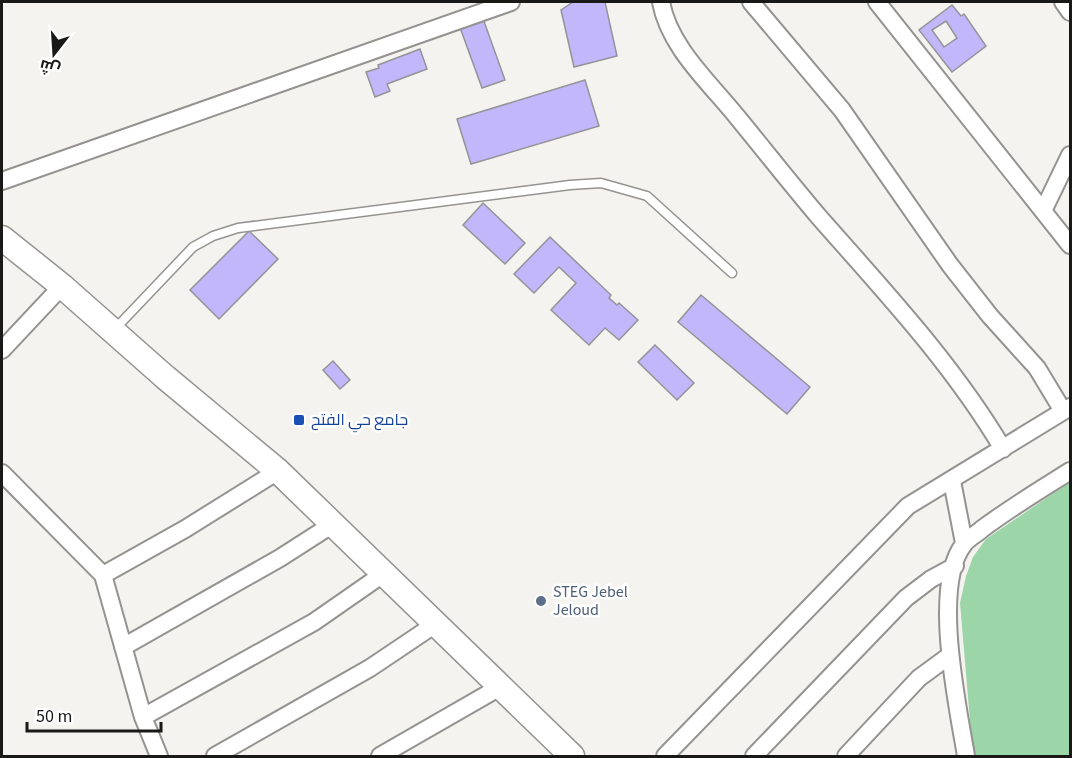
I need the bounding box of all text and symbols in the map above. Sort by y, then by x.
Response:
north arrow [24,24,84,84]
text: ش [37,54,63,81]
place label: جامع حي الفتح [311,409,408,433]
marker: جامع حي الفتح [292,413,306,427]
place label: STEG Jebel Jeloud [553,581,628,621]
marker: STEG Jebel Jeloud [534,594,548,608]
scale bar [27,695,160,733]
text: 50 m [36,704,72,729]

